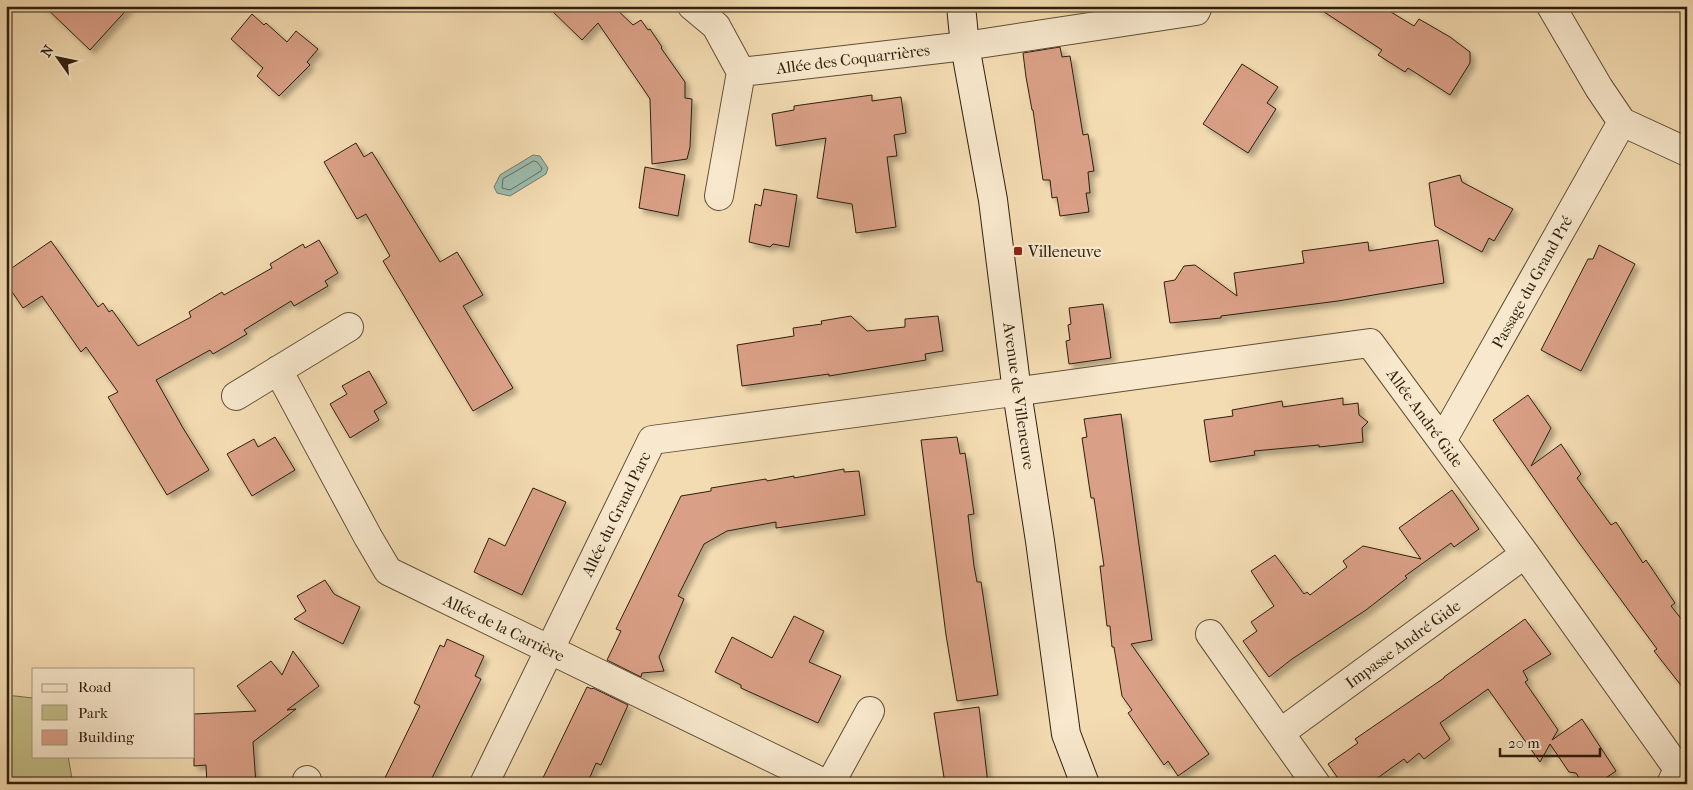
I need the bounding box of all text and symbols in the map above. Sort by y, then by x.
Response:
north arrow [32,32,82,82]
street label: Allée des Coquarrières [774,40,931,78]
text: N [37,42,58,60]
street label: Passage du Grand Pré [1488,212,1576,351]
place label: Villeneuve [1027,242,1101,261]
marker: Villeneuve [1012,245,1024,257]
street label: Avenue de Villeneuve [999,320,1039,471]
street label: Allée André Gide [1382,364,1467,471]
street label: Allée du Grand Parc [577,448,655,581]
street label: Allée de la Carrière [439,590,568,666]
street label: Impasse André Gide [1342,596,1464,692]
legend [32,668,195,758]
text: Road [78,678,112,696]
text: Park [78,704,108,722]
scale bar [1500,725,1600,757]
text: Building [78,728,135,746]
text: 20 m [1508,734,1540,752]

